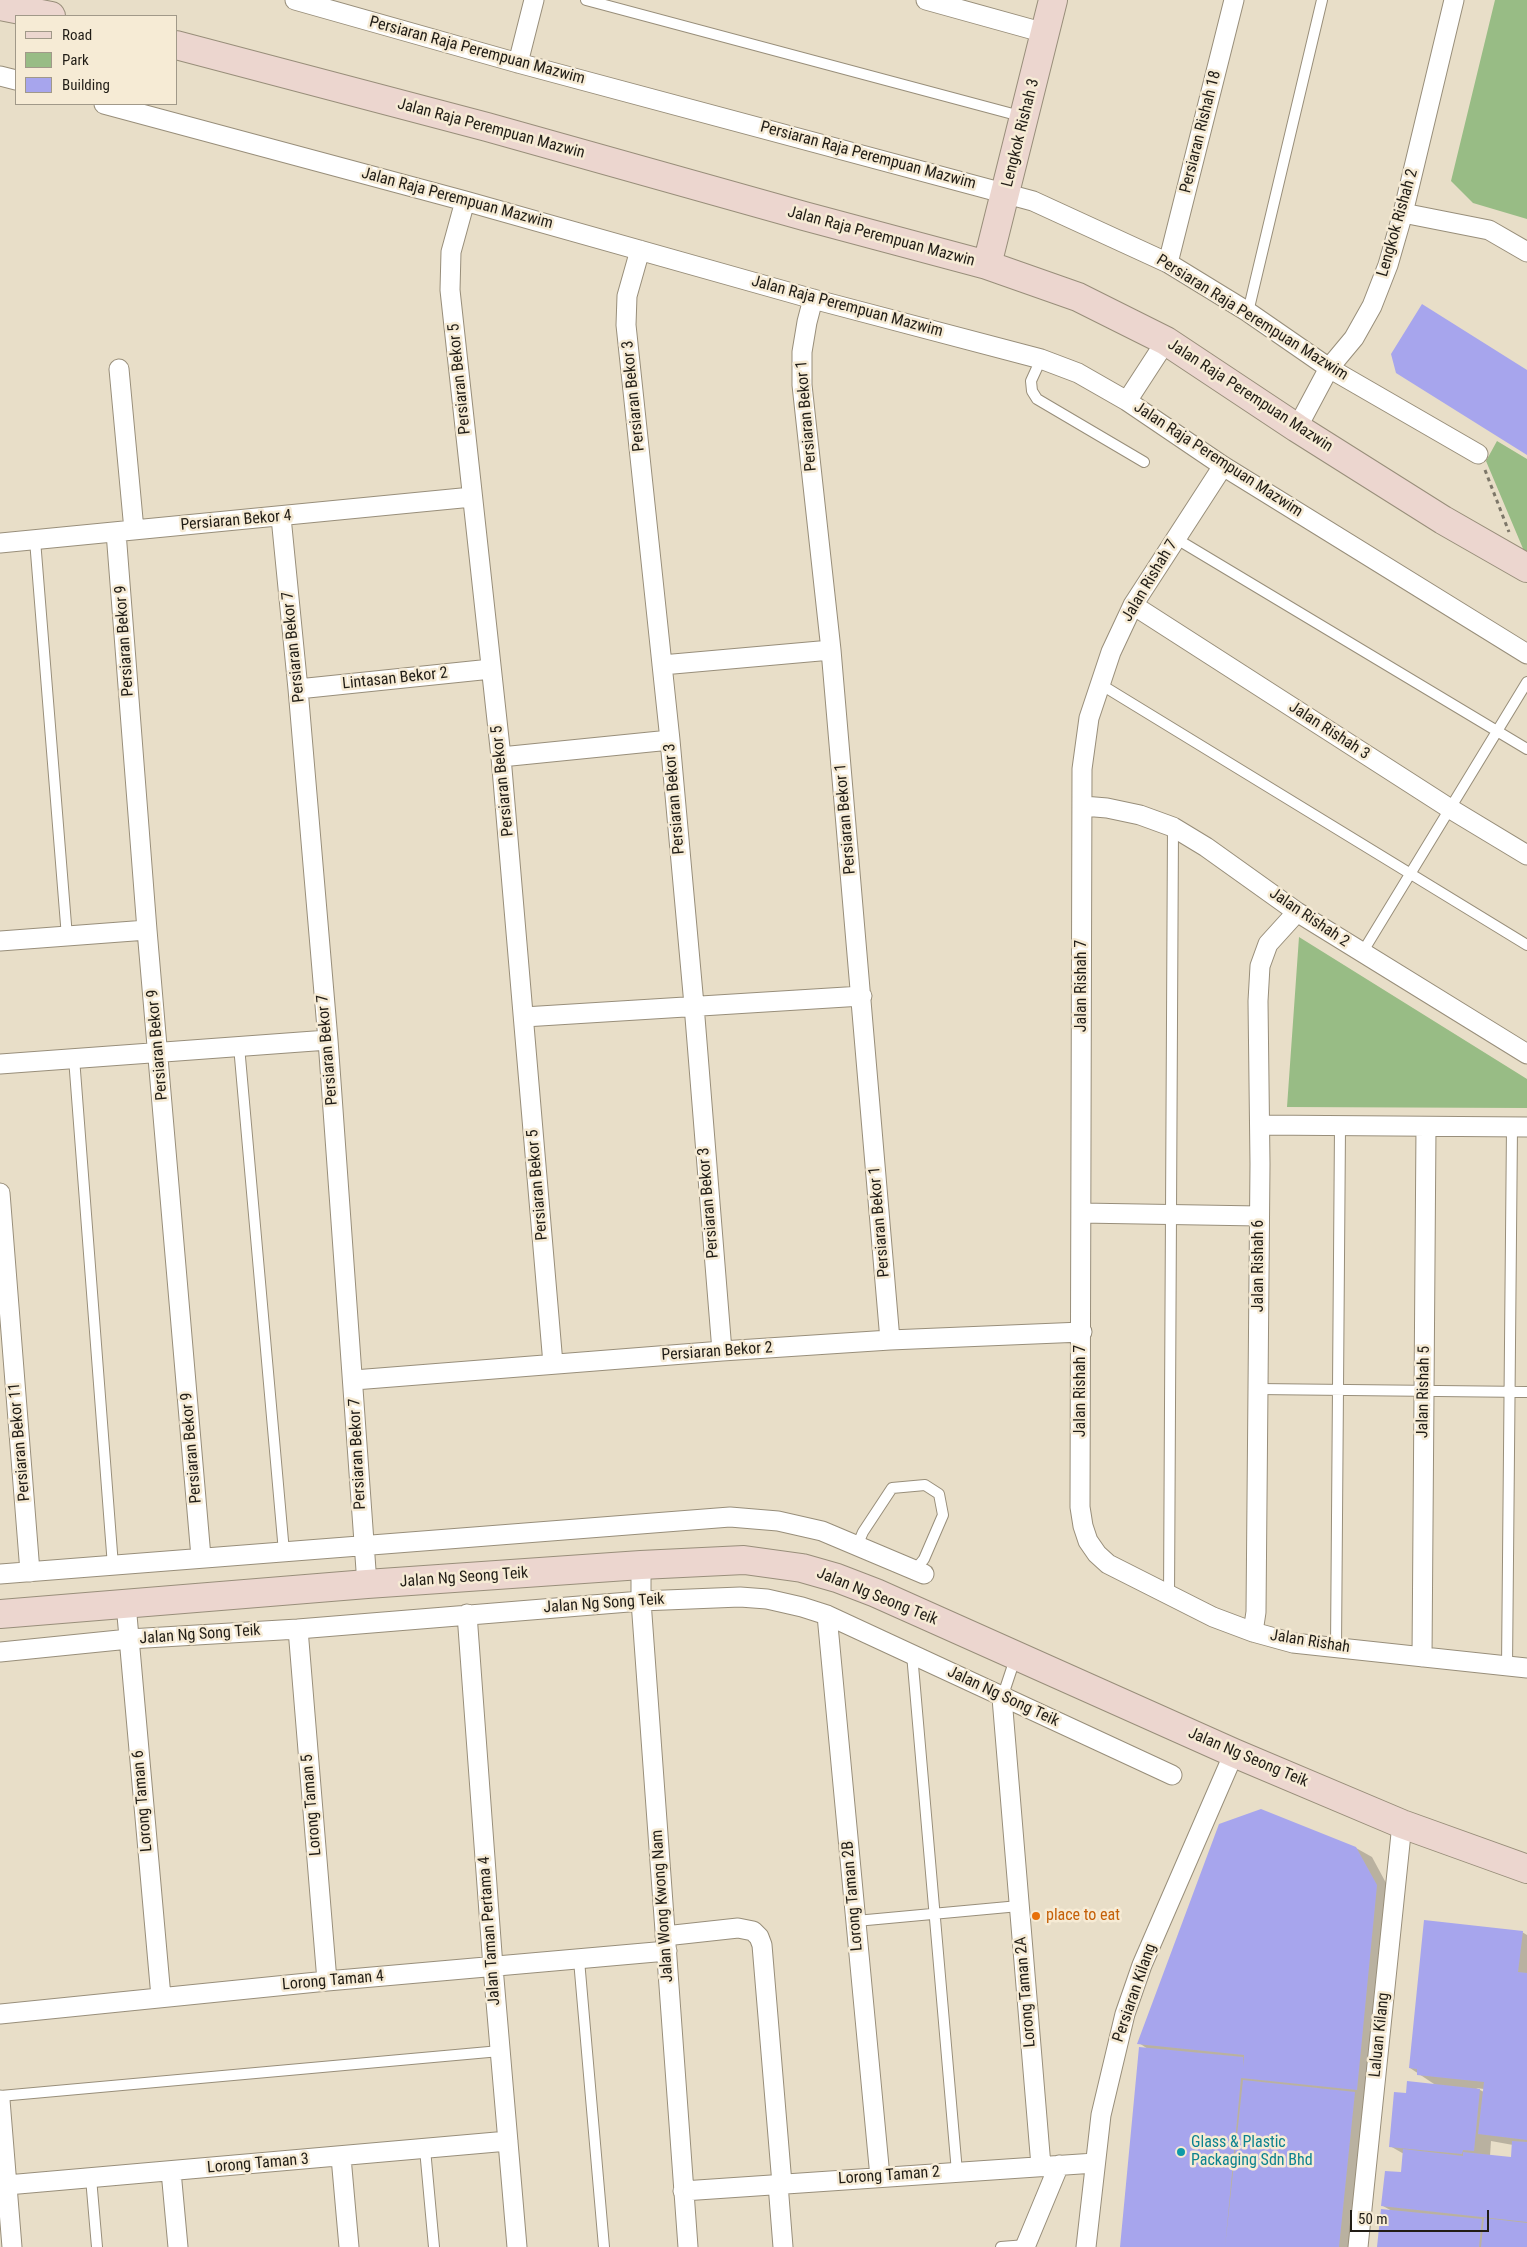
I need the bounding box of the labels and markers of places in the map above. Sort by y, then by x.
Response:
place label: place to eat [1046,1906,1120,1926]
marker: place to eat [1030,1910,1042,1922]
place label: Glass & Plastic Packaging Sdn Bhd [1191,2133,1313,2171]
marker: Glass & Plastic Packaging Sdn Bhd [1175,2146,1187,2158]

